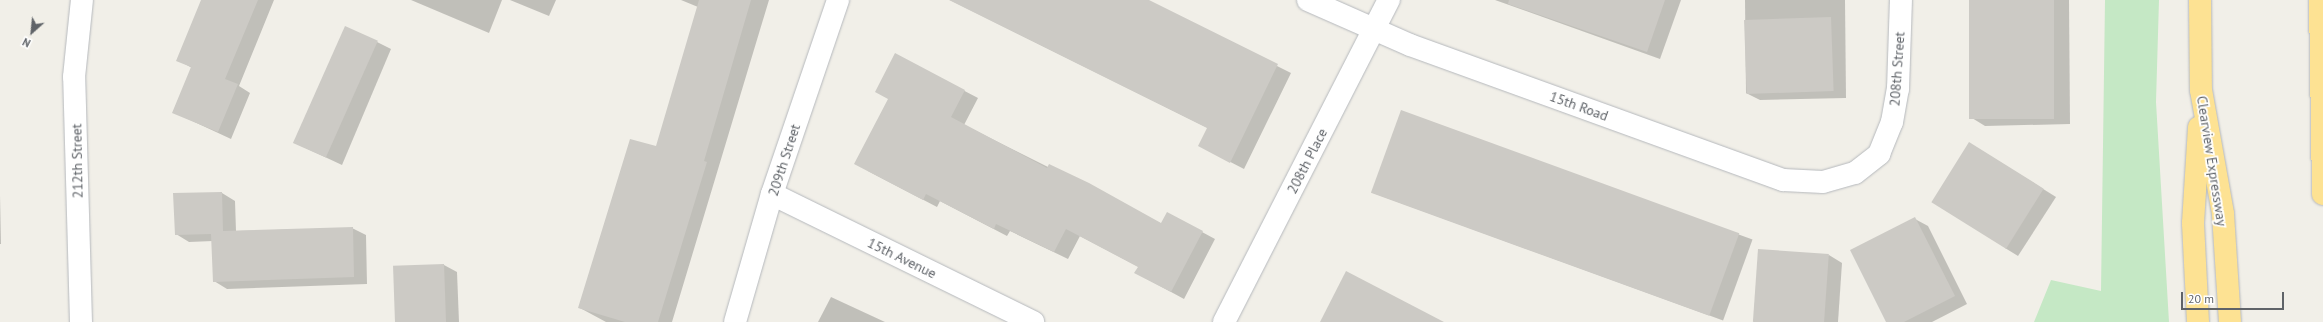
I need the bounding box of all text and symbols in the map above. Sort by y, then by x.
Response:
north arrow [12,12,52,52]
street label: 208th Street [1886,31,1908,107]
text: N [20,35,33,51]
street label: 15th Road [1547,88,1611,124]
street label: Clearview Expressway [2193,94,2231,228]
street label: 209th Street [764,122,804,198]
street label: 212th Street [68,123,86,199]
street label: 208th Place [1283,126,1331,196]
street label: 15th Avenue [865,234,939,282]
scale bar [2183,284,2286,310]
text: 20 m [2188,291,2214,306]

